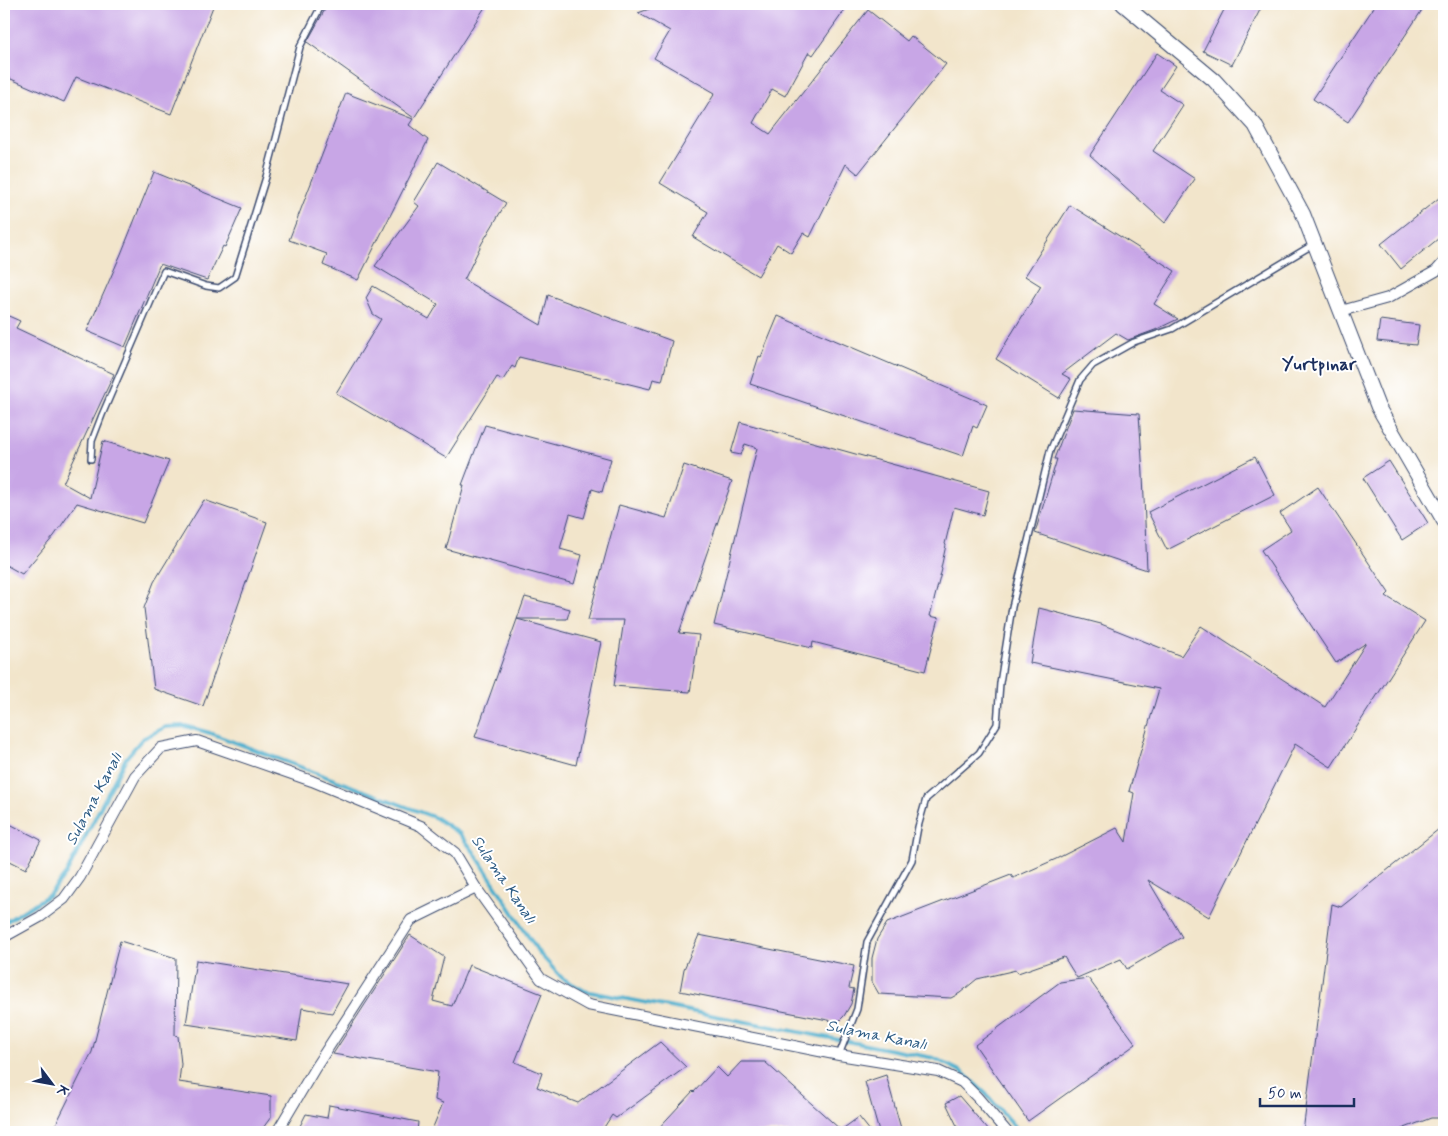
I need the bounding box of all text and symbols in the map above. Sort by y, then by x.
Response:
district label: Yurtpınar [1282,353,1357,377]
water label: Sulama Kanalı [61,748,128,849]
water label: Sulama Kanalı [466,831,541,929]
water label: Sulama Kanalı [824,1015,930,1056]
north arrow [28,1058,78,1108]
scale bar [1260,1076,1354,1108]
text: K [51,1081,72,1100]
text: 50 m [1268,1084,1302,1104]

